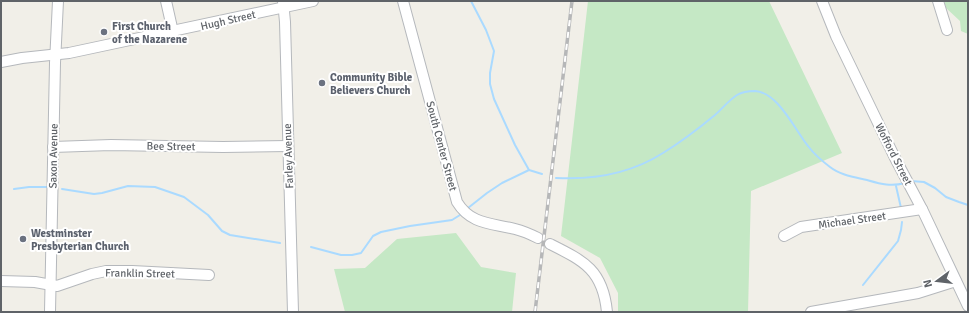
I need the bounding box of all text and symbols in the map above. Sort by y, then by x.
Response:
street label: Hugh Street [199,8,257,33]
place label: First Church of the Nazarene [112,20,188,46]
marker: First Church of the Nazarene [99,27,109,37]
place label: Community Bible Believers Church [330,71,413,97]
marker: Community Bible Believers Church [317,78,327,88]
street label: South Center Street [423,100,460,193]
street label: Wofford Street [872,121,915,188]
street label: Saxon Avenue [46,123,61,189]
street label: Farley Avenue [281,123,296,189]
street label: Bee Street [147,140,196,153]
street label: Michael Street [817,209,887,232]
place label: Westminster Presbyterian Church [31,227,129,253]
marker: Westminster Presbyterian Church [18,234,28,244]
north arrow [917,261,957,301]
street label: Franklin Street [105,266,175,281]
text: N [921,278,935,289]

